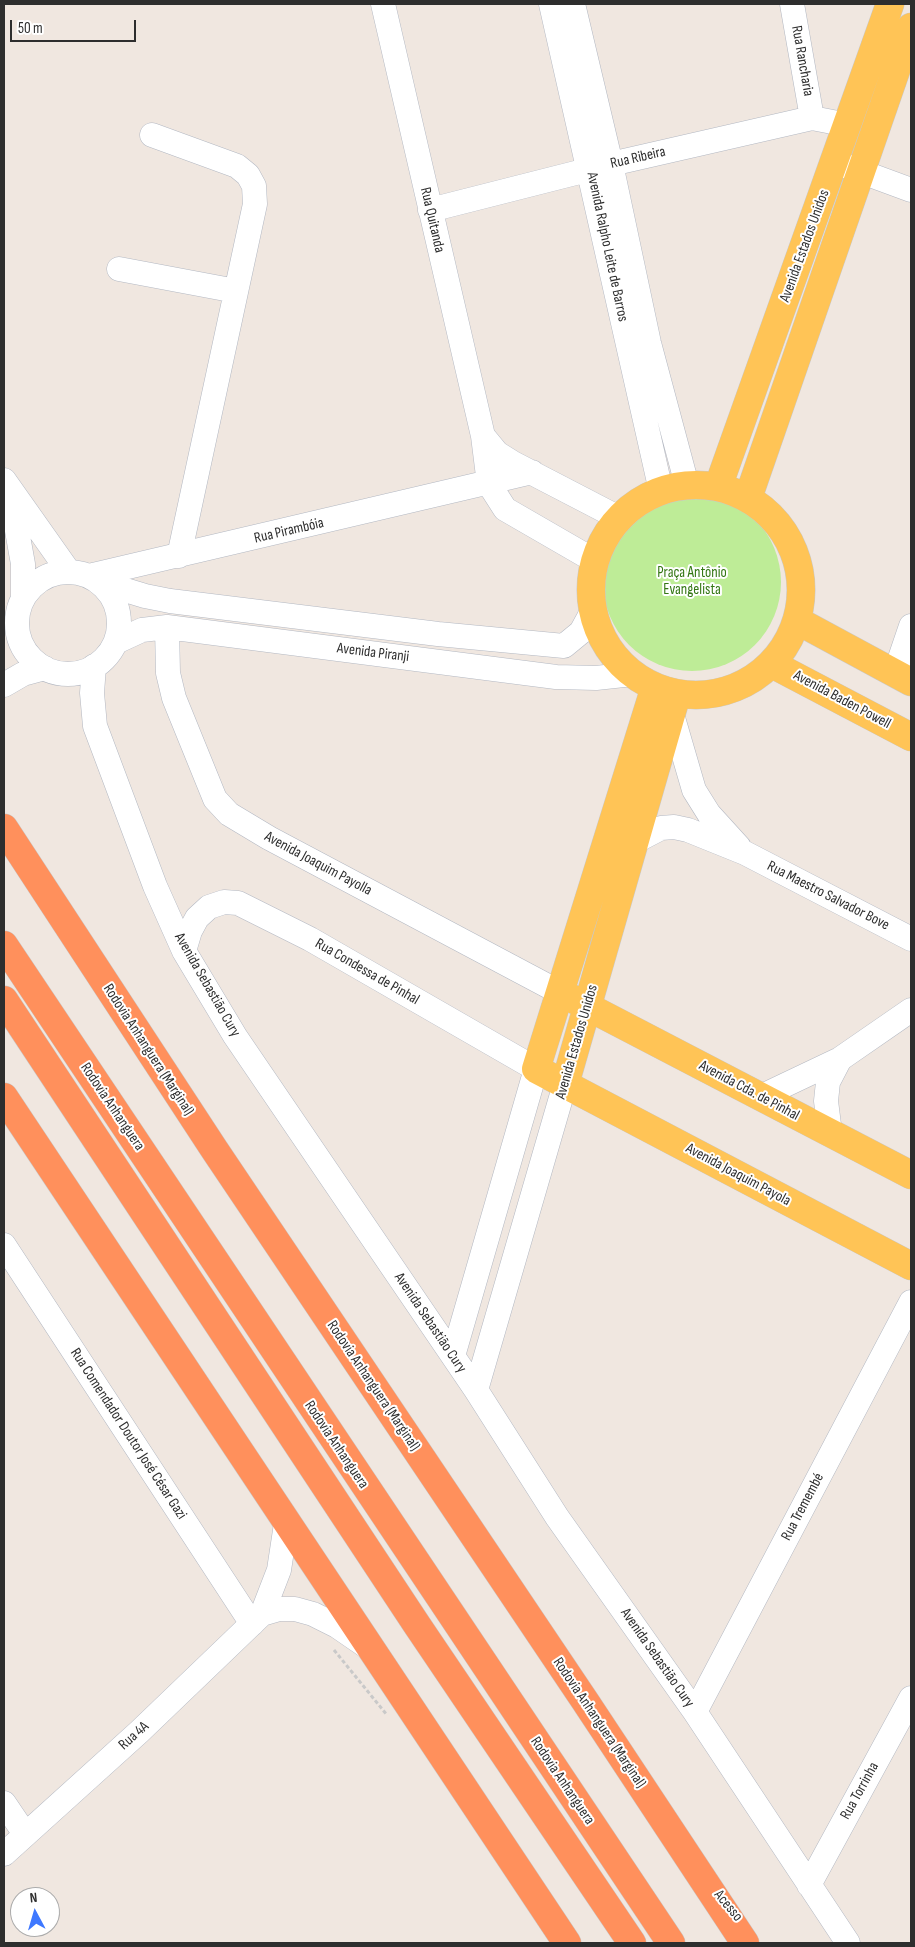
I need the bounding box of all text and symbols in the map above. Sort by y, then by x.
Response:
scale bar [12,10,139,42]
text: 50 m [18,19,43,38]
street label: Rua Rancharia [787,24,817,98]
street label: Rua Ribeira [609,143,667,173]
street label: Avenida Ralpho Leite de Barros [582,171,632,323]
street label: Rua Quitanda [416,186,448,254]
street label: Avenida Estados Unidos [776,187,834,305]
street label: Rua Pirambóia [252,514,326,548]
park label: Praça Antônio Evangelista [657,564,727,599]
street label: Avenida Piranji [336,640,410,666]
street label: Avenida Baden Powell [790,667,894,733]
street label: Avenida Joaquim Payolla [261,828,375,900]
street label: Rua Maestro Salvador Bove [764,857,892,935]
street label: Avenida Sebastião Cury [170,930,244,1040]
street label: Rua Condessa de Pinhal [312,935,422,1009]
street label: Rodovia Anhanguera (Marginal) [99,981,197,1119]
street label: Avenida Estados Unidos [552,983,602,1101]
street label: Avenida Cda. de Pinhal [696,1057,802,1125]
street label: Rodovia Anhanguera [76,1060,148,1154]
street label: Avenida Joaquim Payola [682,1140,794,1210]
street label: Avenida Sebastião Cury [390,1270,470,1376]
street label: Rodovia Anhanguera (Marginal) [323,1317,423,1455]
street label: Rua Comendador Doutor José César Gazi [66,1345,190,1523]
street label: Rodovia Anhanguera [300,1398,372,1492]
street label: Rua Tremembé [778,1470,828,1544]
street label: Avenida Sebastião Cury [616,1605,698,1711]
street label: Rodovia Anhanguera (Marginal) [549,1654,649,1792]
street label: Rua 4A [115,1718,153,1754]
street label: Rodovia Anhanguera [526,1734,598,1828]
street label: Rua Torrinha [837,1759,883,1823]
north arrow [10,1887,60,1937]
street label: Acesso [710,1887,746,1925]
text: N [29,1889,38,1906]

